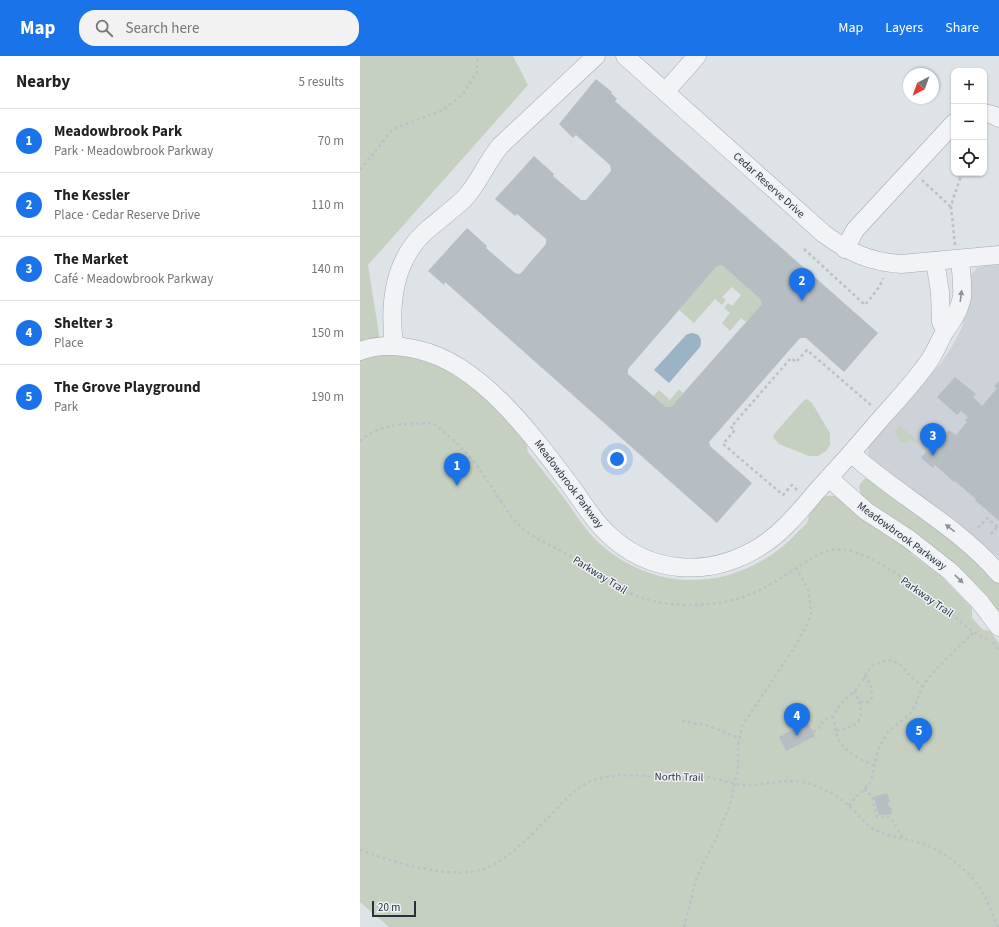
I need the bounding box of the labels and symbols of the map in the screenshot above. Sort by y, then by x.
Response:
north arrow [903,68,939,104]
street label: Cedar Reserve Drive [730,149,809,222]
pin: 2 [789,268,815,301]
one-way arrow [958,290,964,302]
pin: 3 [920,423,946,456]
street label: Meadowbrook Parkway [531,437,607,531]
your location [607,449,627,469]
pin: 1 [444,453,470,486]
street label: Meadowbrook Parkway [854,498,950,574]
one-way arrow [945,524,956,532]
street label: Parkway Trail [570,552,630,598]
street label: Parkway Trail [898,573,957,621]
one-way arrow [954,574,964,584]
pin: 4 [784,703,810,736]
pin: 5 [906,718,932,751]
street label: North Trail [654,769,704,785]
scale bar [372,899,416,918]

